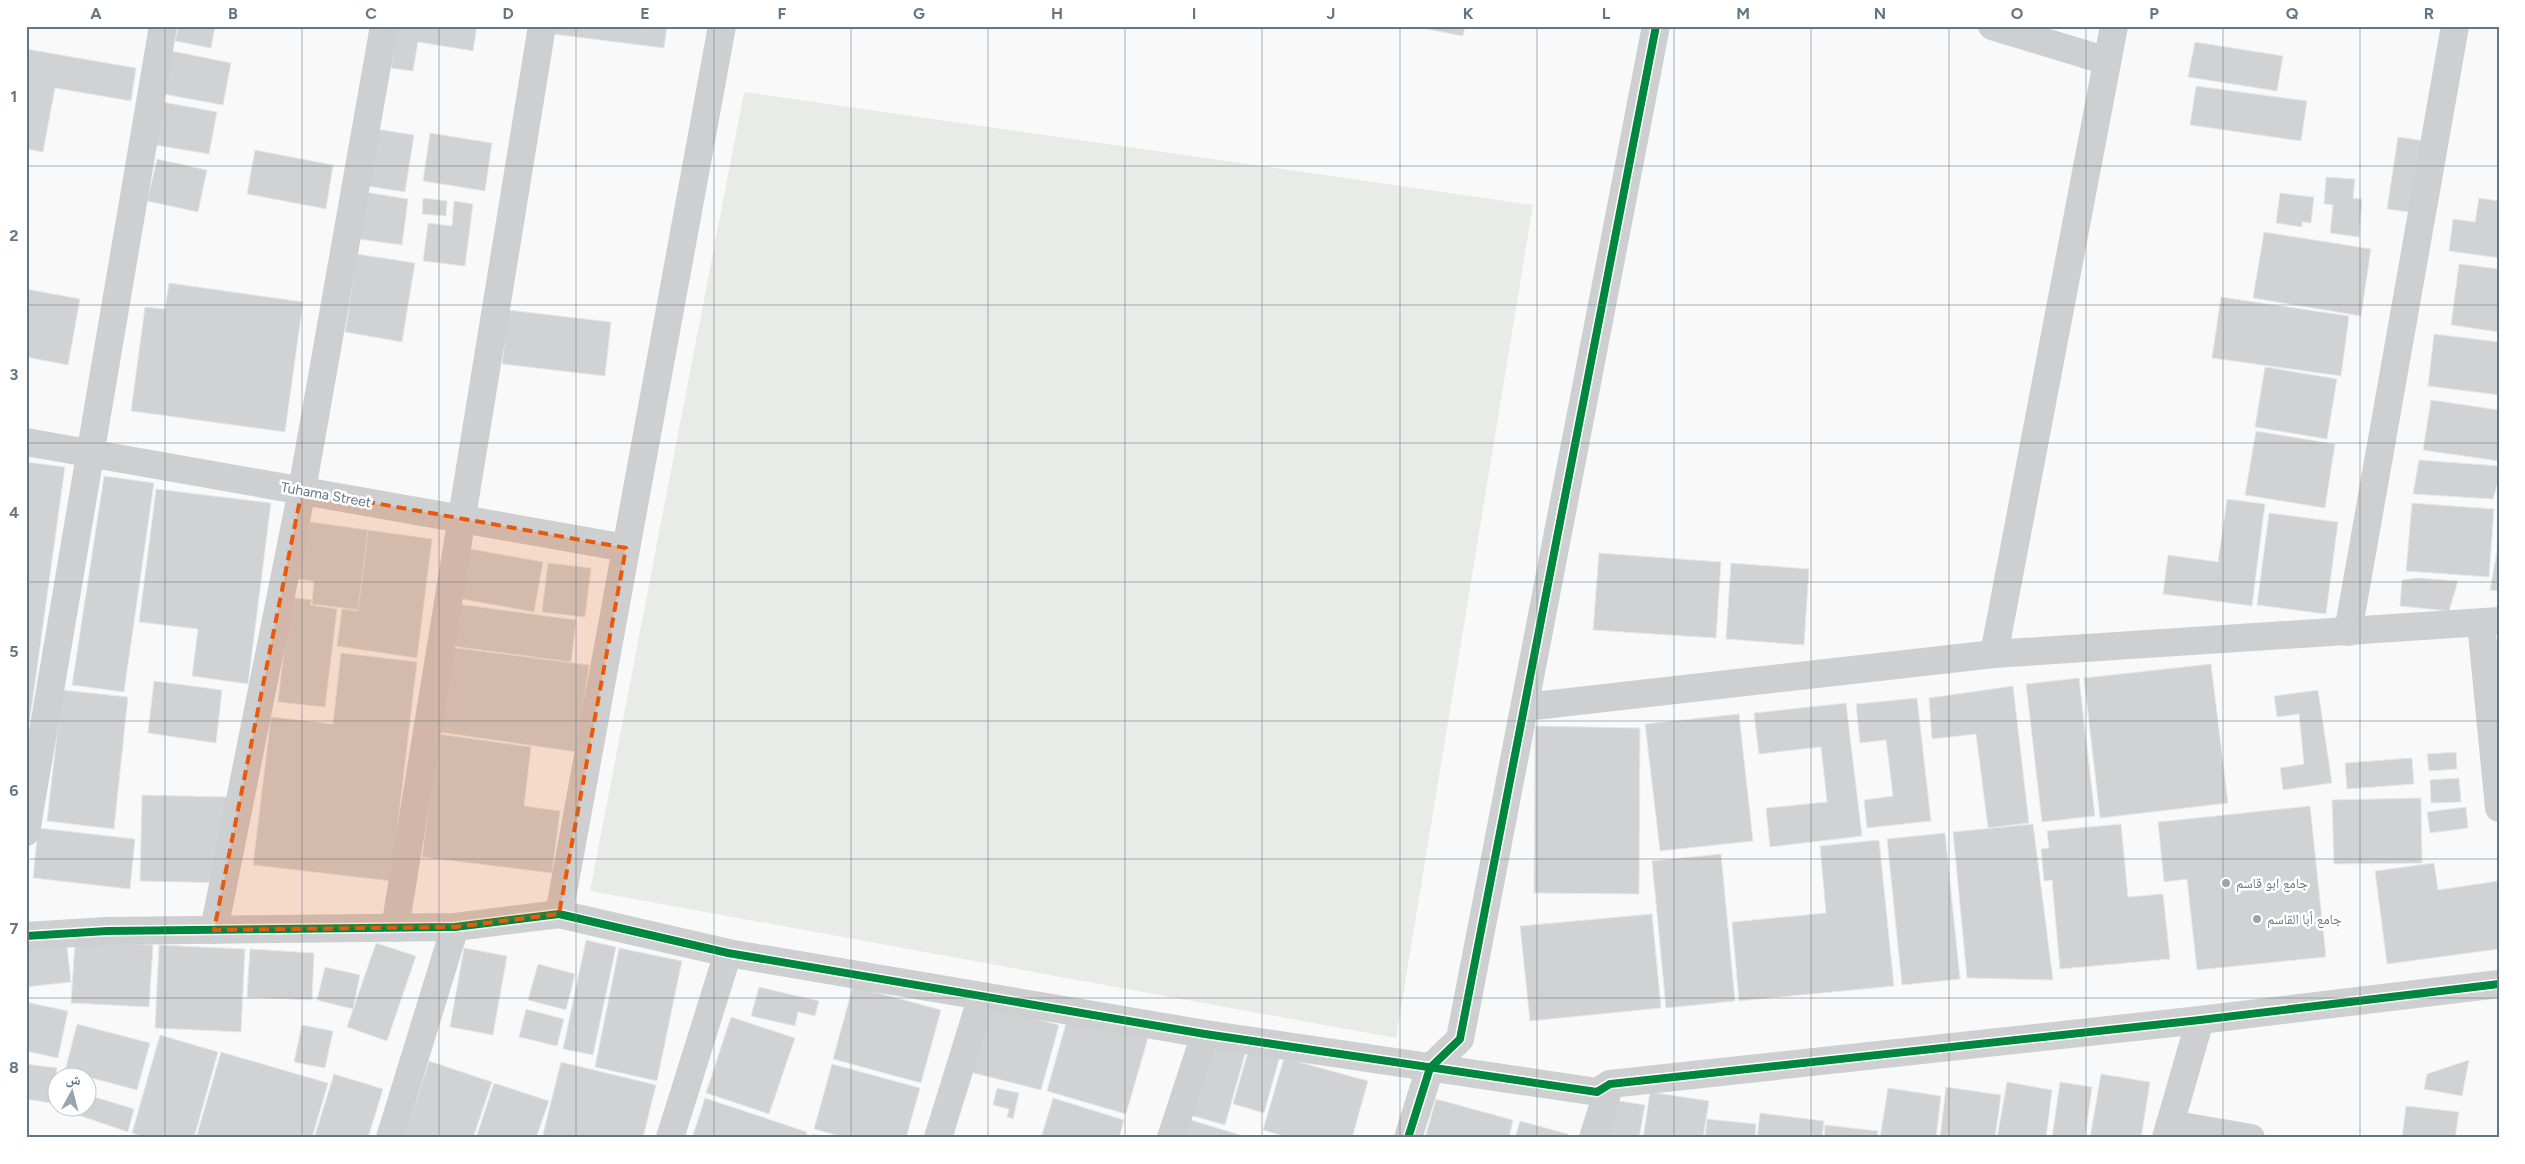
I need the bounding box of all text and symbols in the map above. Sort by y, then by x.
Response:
text: A [90,4,102,23]
text: B [228,4,238,23]
text: C [365,4,377,23]
text: D [502,4,514,23]
text: E [640,4,650,23]
text: F [778,4,787,23]
text: G [913,4,925,23]
text: H [1051,4,1063,23]
text: I [1192,4,1196,23]
text: J [1327,4,1335,23]
text: K [1463,4,1474,23]
text: L [1602,4,1611,23]
text: M [1736,4,1750,23]
text: N [1874,4,1886,23]
text: O [2011,4,2024,23]
text: P [2149,4,2159,23]
text: Q [2286,4,2299,23]
text: R [2424,4,2434,23]
text: 1 [11,87,17,106]
text: 2 [9,226,19,245]
text: 3 [10,365,19,384]
street label: Tuhama Street [279,479,373,511]
text: 4 [9,503,19,522]
text: 5 [9,642,19,661]
text: 6 [9,781,19,800]
place label: جامع ابو قاسم [2236,875,2308,893]
marker: جامع ابو قاسم [2220,877,2232,889]
place label: جامع أبا القاسم [2267,911,2342,929]
marker: جامع أبا القاسم [2251,913,2263,925]
text: 7 [10,919,19,938]
text: 8 [9,1058,19,1077]
north arrow [48,1066,98,1116]
text: ش [65,1070,82,1089]

